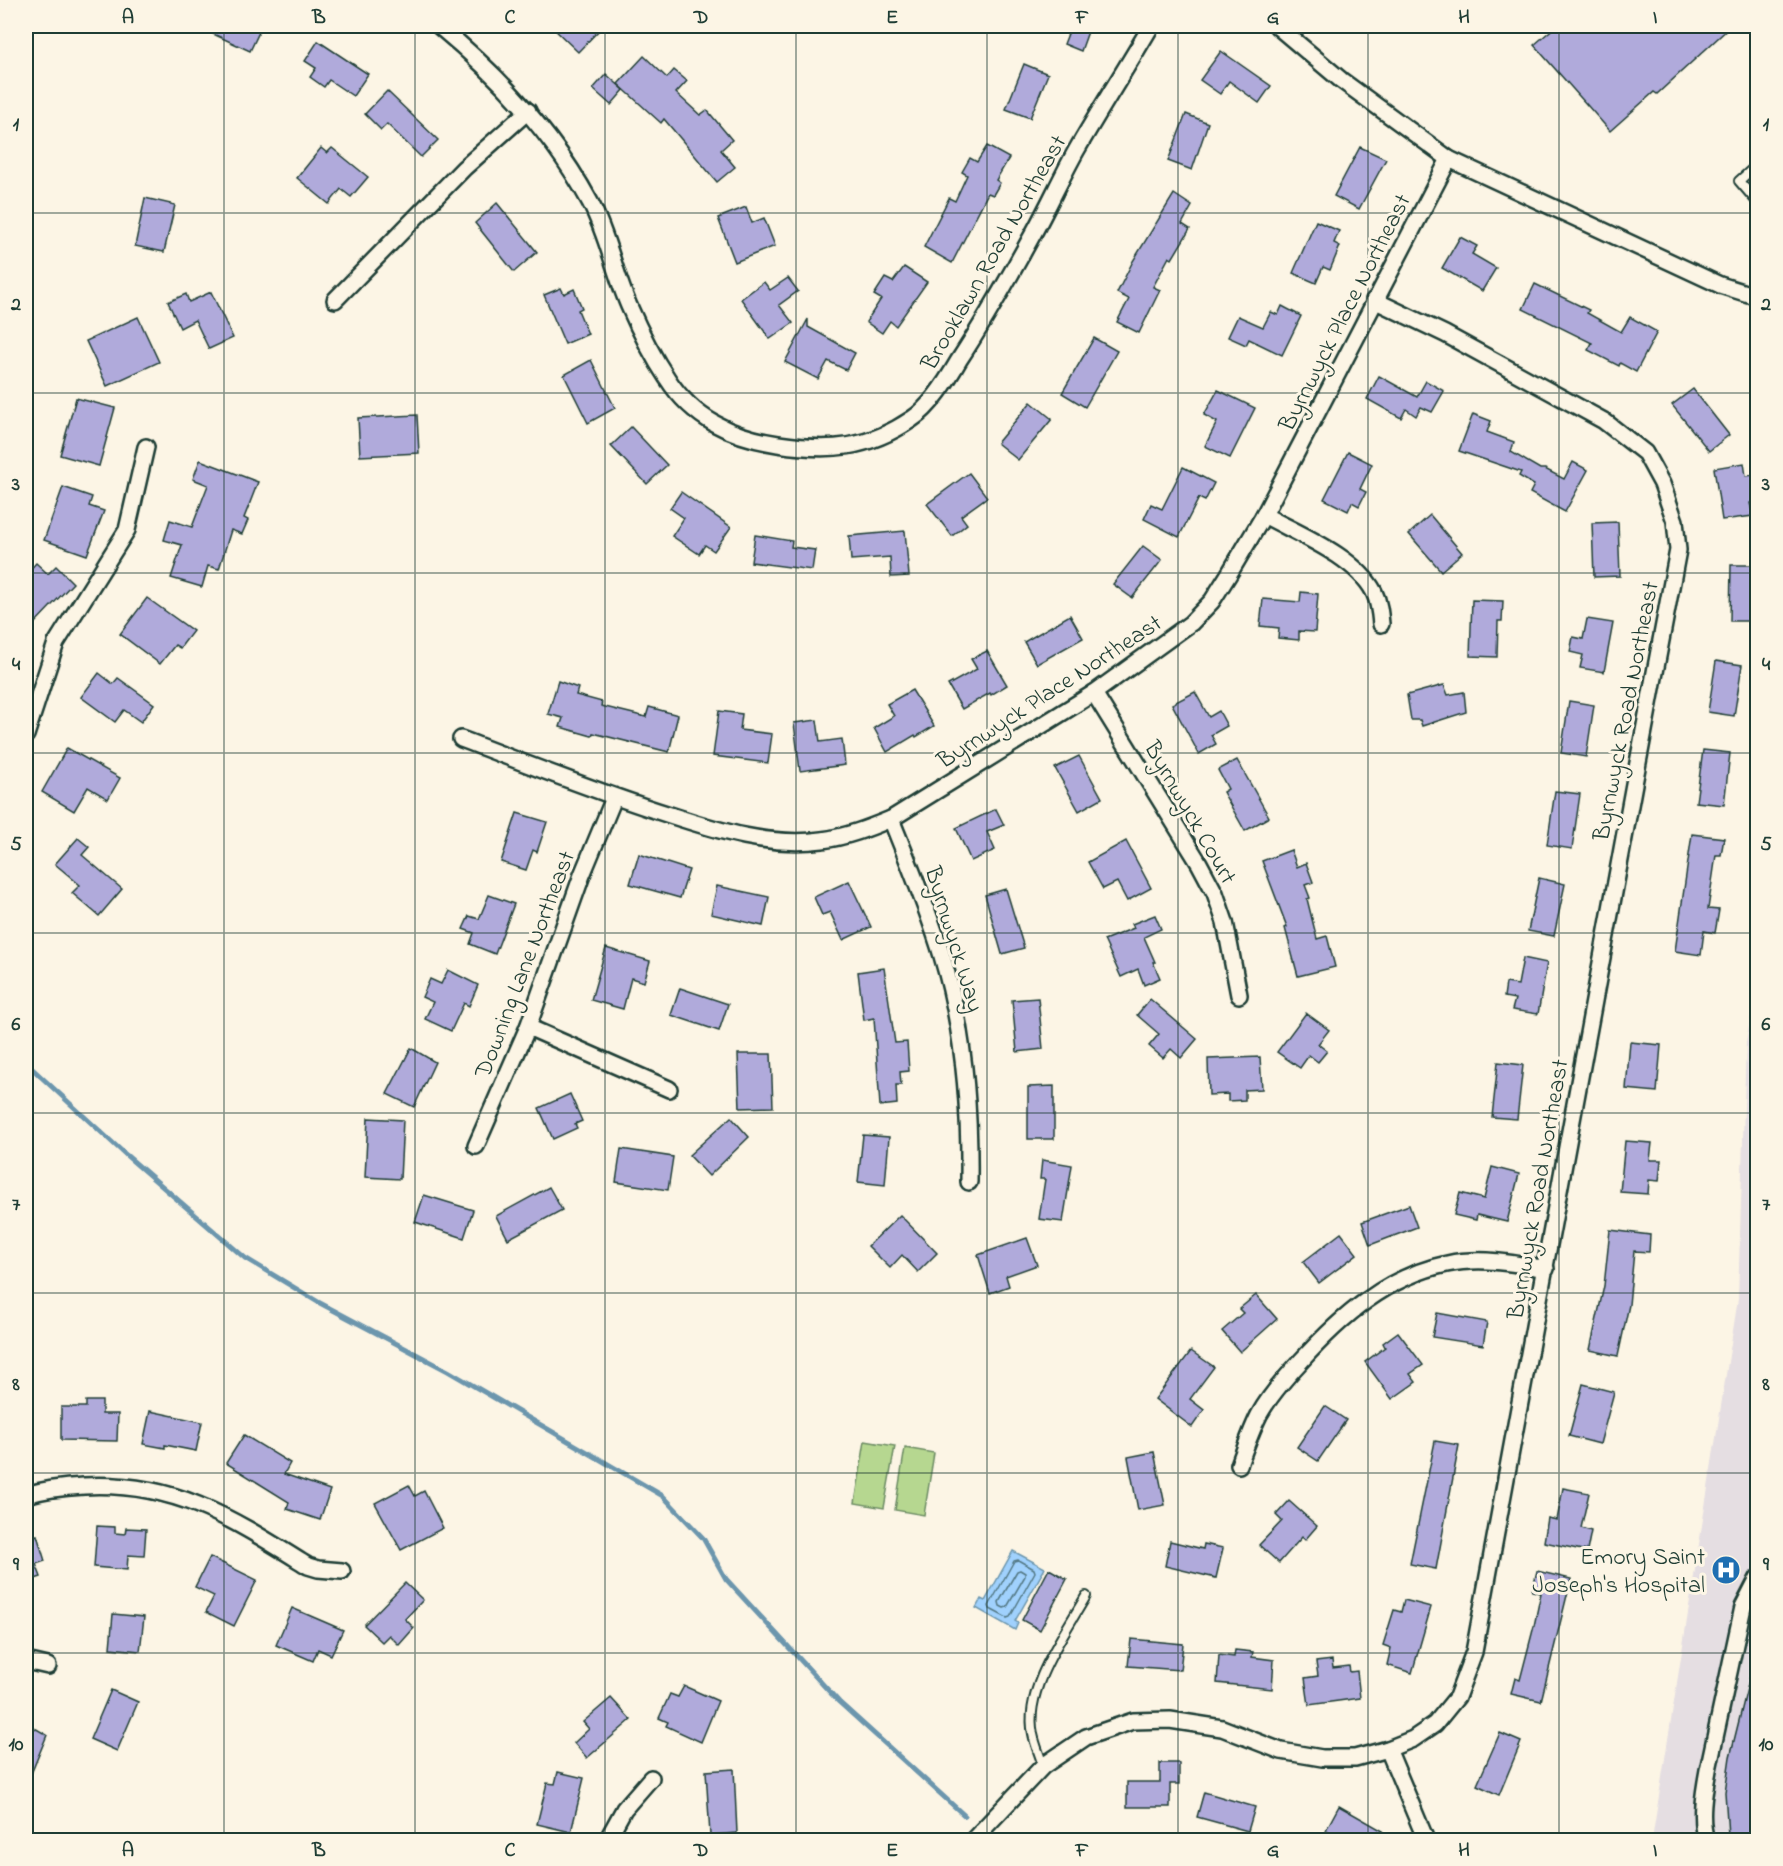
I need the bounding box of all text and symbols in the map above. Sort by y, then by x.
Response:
text: A [122,4,134,33]
text: B [311,4,326,33]
text: C [505,4,516,33]
text: D [693,4,708,33]
text: E [886,4,898,33]
text: F [1075,4,1089,33]
text: G [1267,4,1280,33]
text: H [1458,4,1470,33]
text: I [1653,4,1658,33]
text: 1 [13,111,20,140]
text: 1 [1763,111,1770,140]
street label: Brooklawn Road Northeast [913,129,1077,378]
street label: Byrnwyck Place Northeast [1271,188,1422,439]
text: 2 [10,291,21,320]
text: 2 [1760,291,1771,320]
text: 3 [11,471,20,500]
text: 3 [1761,471,1770,500]
street label: Byrnwyck Road Northeast [1585,579,1671,845]
street label: Byrnwyck Place Northeast [930,607,1170,781]
text: 4 [12,651,21,680]
text: 4 [1762,651,1771,680]
street label: Byrnwyck Court [1132,734,1244,892]
text: 5 [10,831,22,860]
text: 5 [1760,831,1772,860]
street label: Downing Lane Northeast [467,846,586,1084]
street label: Byrnwyck Way [913,862,991,1017]
text: 6 [12,1011,21,1040]
text: 6 [1762,1011,1771,1040]
street label: Byrnwyck Road Northeast [1499,1057,1581,1323]
text: 7 [12,1191,21,1220]
text: 7 [1762,1191,1771,1220]
text: 8 [11,1371,20,1400]
text: 8 [1761,1371,1770,1400]
place label: Emory Saint Joseph's Hospital [1532,1541,1705,1604]
text: 9 [12,1551,20,1580]
text: 9 [1762,1551,1770,1580]
hospital icon: Emory Saint Joseph's Hospital [1710,1554,1742,1586]
text: 10 [9,1731,24,1760]
text: 10 [1759,1731,1774,1760]
text: A [122,1837,134,1866]
text: B [311,1837,326,1866]
text: C [505,1837,516,1866]
text: D [693,1837,708,1866]
text: E [886,1837,898,1866]
text: F [1075,1837,1089,1866]
text: G [1267,1837,1280,1866]
text: H [1458,1837,1470,1866]
text: I [1653,1837,1658,1866]

